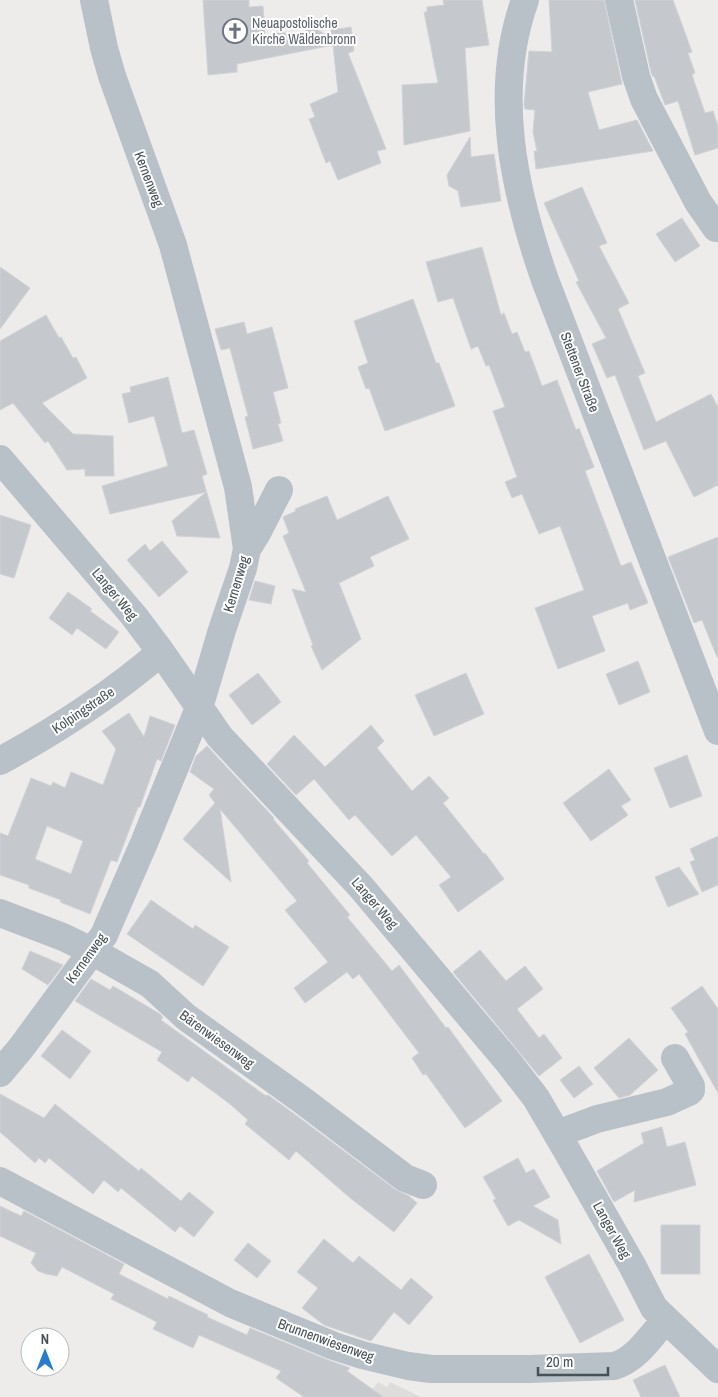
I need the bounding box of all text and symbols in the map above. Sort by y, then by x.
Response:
place label: Neuapostolische Kirche Wäldenbronn [252,14,356,48]
church icon: Neuapostolische Kirche Wäldenbronn [222,18,248,44]
street label: Kernenweg [130,149,168,210]
street label: Stettener Straße [557,329,603,415]
street label: Kernenweg [219,553,253,614]
street label: Langer Weg [88,564,142,624]
street label: Kolpingstraße [48,683,118,737]
street label: Langer Weg [348,874,403,933]
street label: Kernenweg [62,929,111,987]
street label: Bärenwiesenweg [176,1006,258,1073]
street label: Langer Weg [589,1198,635,1262]
street label: Brunnenwiesenweg [276,1314,377,1366]
north arrow [20,1327,70,1377]
text: N [41,1330,49,1348]
scale bar [538,1344,608,1376]
text: 20 m [546,1351,573,1372]

